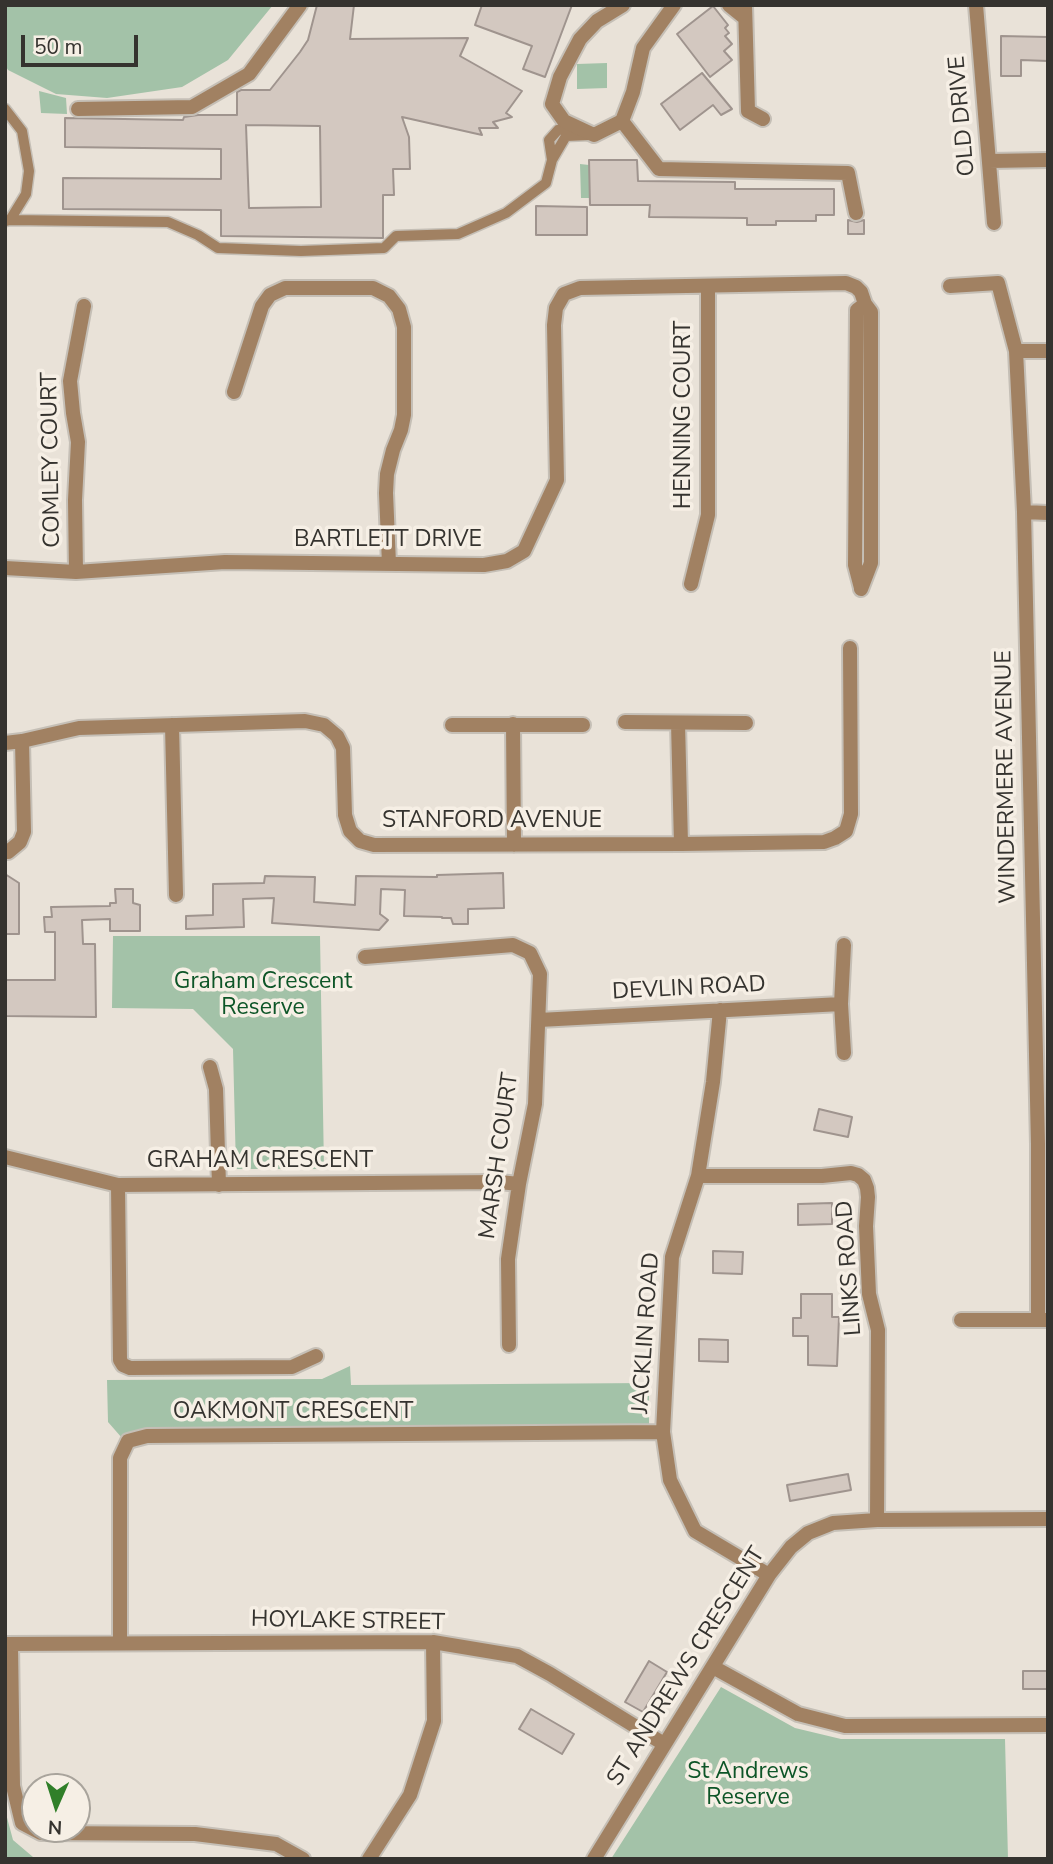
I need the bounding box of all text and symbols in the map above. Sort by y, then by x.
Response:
scale bar [24,21,142,65]
text: 50 m [34,33,83,61]
street label: OLD DRIVE [944,55,982,177]
street label: HENNING COURT [670,321,698,509]
street label: COMLEY COURT [37,372,67,548]
street label: BARTLETT DRIVE [294,526,482,554]
street label: WINDERMERE AVENUE [991,650,1023,904]
street label: STANFORD AVENUE [382,807,602,835]
park label: Graham Crescent Reserve [174,968,352,1022]
street label: DEVLIN ROAD [611,971,767,1007]
street label: MARSH COURT [475,1071,525,1241]
street label: GRAHAM CRESCENT [147,1147,373,1175]
street label: LINKS ROAD [832,1199,868,1337]
street label: JACKLIN ROAD [628,1251,666,1415]
street label: OAKMONT CRESCENT [173,1398,413,1426]
street label: ST ANDREWS CRESCENT [602,1543,772,1791]
street label: HOYLAKE STREET [251,1607,445,1637]
park label: St Andrews Reserve [687,1758,809,1812]
north arrow [21,1773,91,1843]
text: N [47,1814,63,1840]

